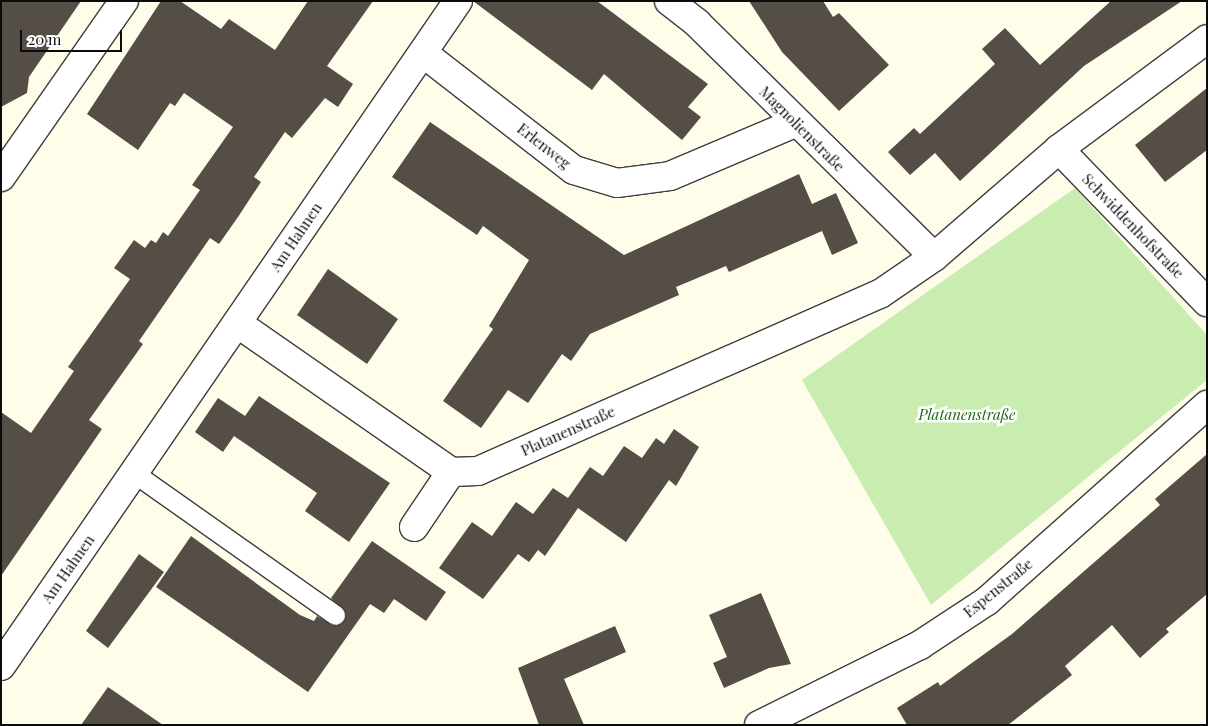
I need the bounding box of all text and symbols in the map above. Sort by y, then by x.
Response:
scale bar [22,20,125,52]
text: 20 m [28,29,61,49]
street label: Magnolienstraße [756,83,848,175]
street label: Erlenweg [514,120,574,172]
street label: Schwiddenhofstraße [1078,170,1188,282]
street label: Am Hahnen [266,199,326,275]
street label: Platanenstraße [518,402,618,460]
park label: Platanenstraße [919,406,1015,424]
street label: Am Hahnen [38,531,98,607]
street label: Espenstraße [960,555,1036,621]

